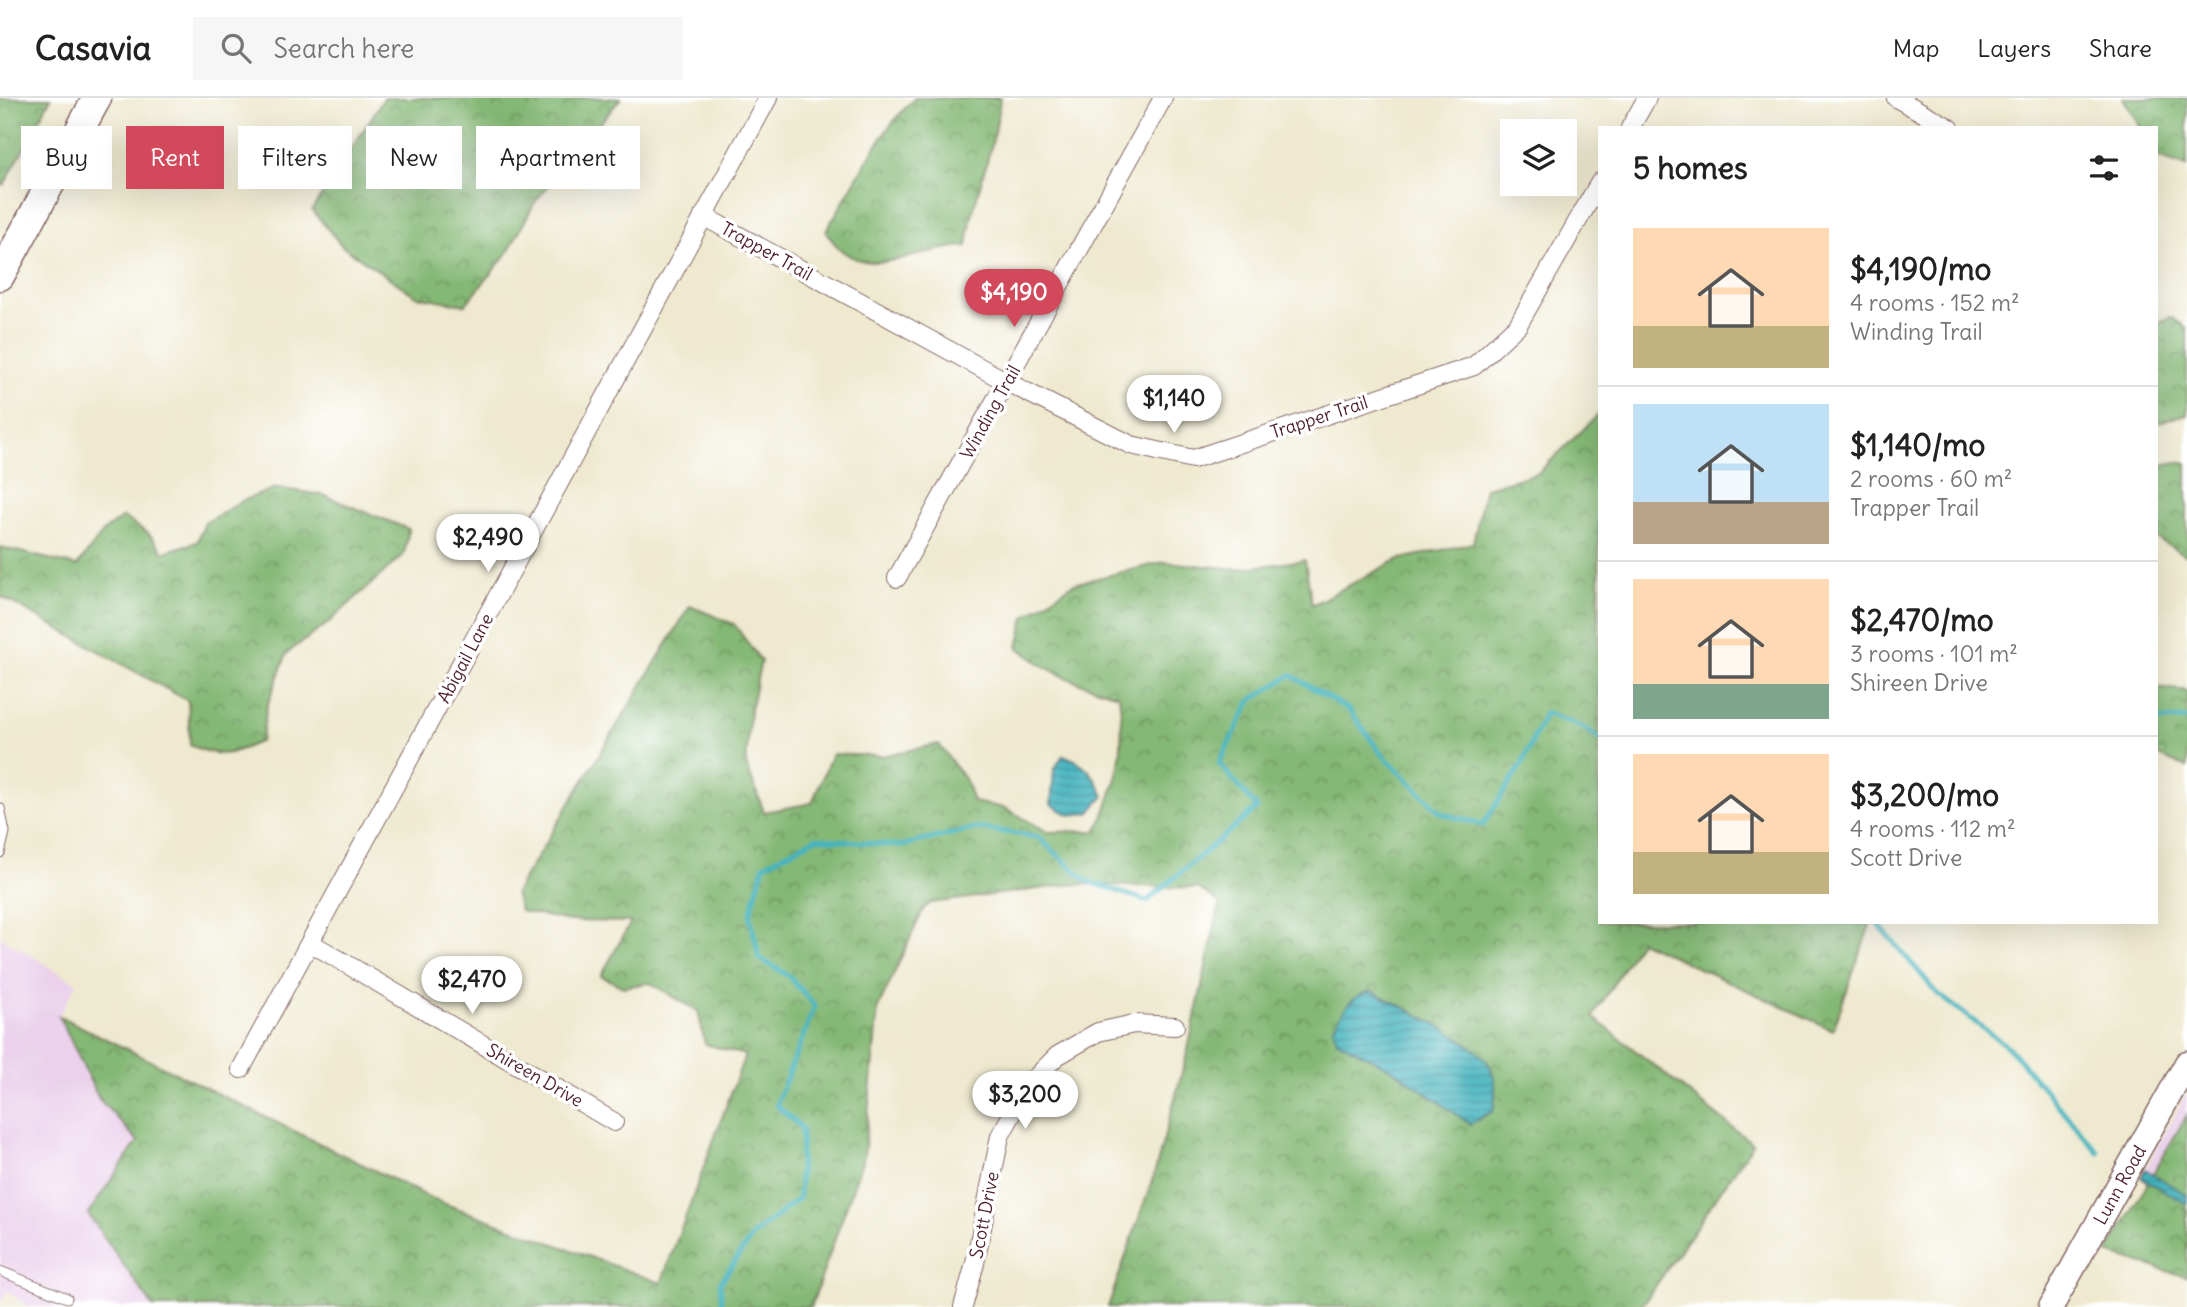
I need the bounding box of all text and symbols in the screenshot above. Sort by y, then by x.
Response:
search box [193,17,683,80]
text: Casavia [35,27,151,69]
icon: search [217,29,255,67]
text: Search here [273,32,414,65]
text: Map [1893,33,1939,63]
text: Layers [1977,33,2051,63]
text: Share [2089,33,2152,63]
map controls [1500,119,1577,196]
button: layers [1500,119,1577,196]
chip: Buy [21,126,112,189]
chip: Rent [126,126,224,189]
chip: Filters [238,126,352,189]
chip: New [366,126,462,189]
chip: Apartment [476,126,640,189]
text: 5 homes [1633,149,1748,187]
icon: filters [2085,149,2123,187]
street label: Trapper Trail [717,216,817,286]
text: $4,190/mo [1850,250,1991,288]
icon: home [1689,256,1773,340]
pin: $4,190 [957,270,1071,329]
text: $4,190 [980,277,1048,306]
text: 4 rooms · 152 m² [1850,288,2020,317]
text: Winding Trail [1850,317,1983,346]
street label: Winding Trail [955,361,1025,463]
pin: $1,140 [1117,376,1231,435]
text: $1,140 [1143,383,1205,412]
street label: Trapper Trail [1267,390,1371,444]
text: $1,140/mo [1850,426,1985,464]
icon: home [1689,432,1773,516]
text: 2 rooms · 60 m² [1850,464,2012,493]
text: Trapper Trail [1850,493,1979,522]
pin: $2,490 [431,514,545,574]
text: $2,490 [452,522,524,551]
text: $2,470/mo [1850,601,1994,639]
icon: home [1689,607,1773,691]
street label: Abigail Lane [432,609,498,707]
text: 3 rooms · 101 m² [1850,639,2018,668]
text: Shireen Drive [1850,668,1988,697]
text: $3,200/mo [1850,776,1999,814]
icon: home [1689,782,1773,866]
text: 4 rooms · 112 m² [1850,814,2016,843]
text: Scott Drive [1850,843,1962,872]
pin: $2,470 [415,956,529,1016]
text: $2,470 [437,964,507,993]
street label: Shireen Drive [483,1038,587,1112]
pin: $3,200 [968,1072,1082,1131]
text: $3,200 [988,1079,1062,1108]
street label: Lunn Road [2088,1141,2151,1229]
street label: Scott Drive [964,1170,1004,1260]

